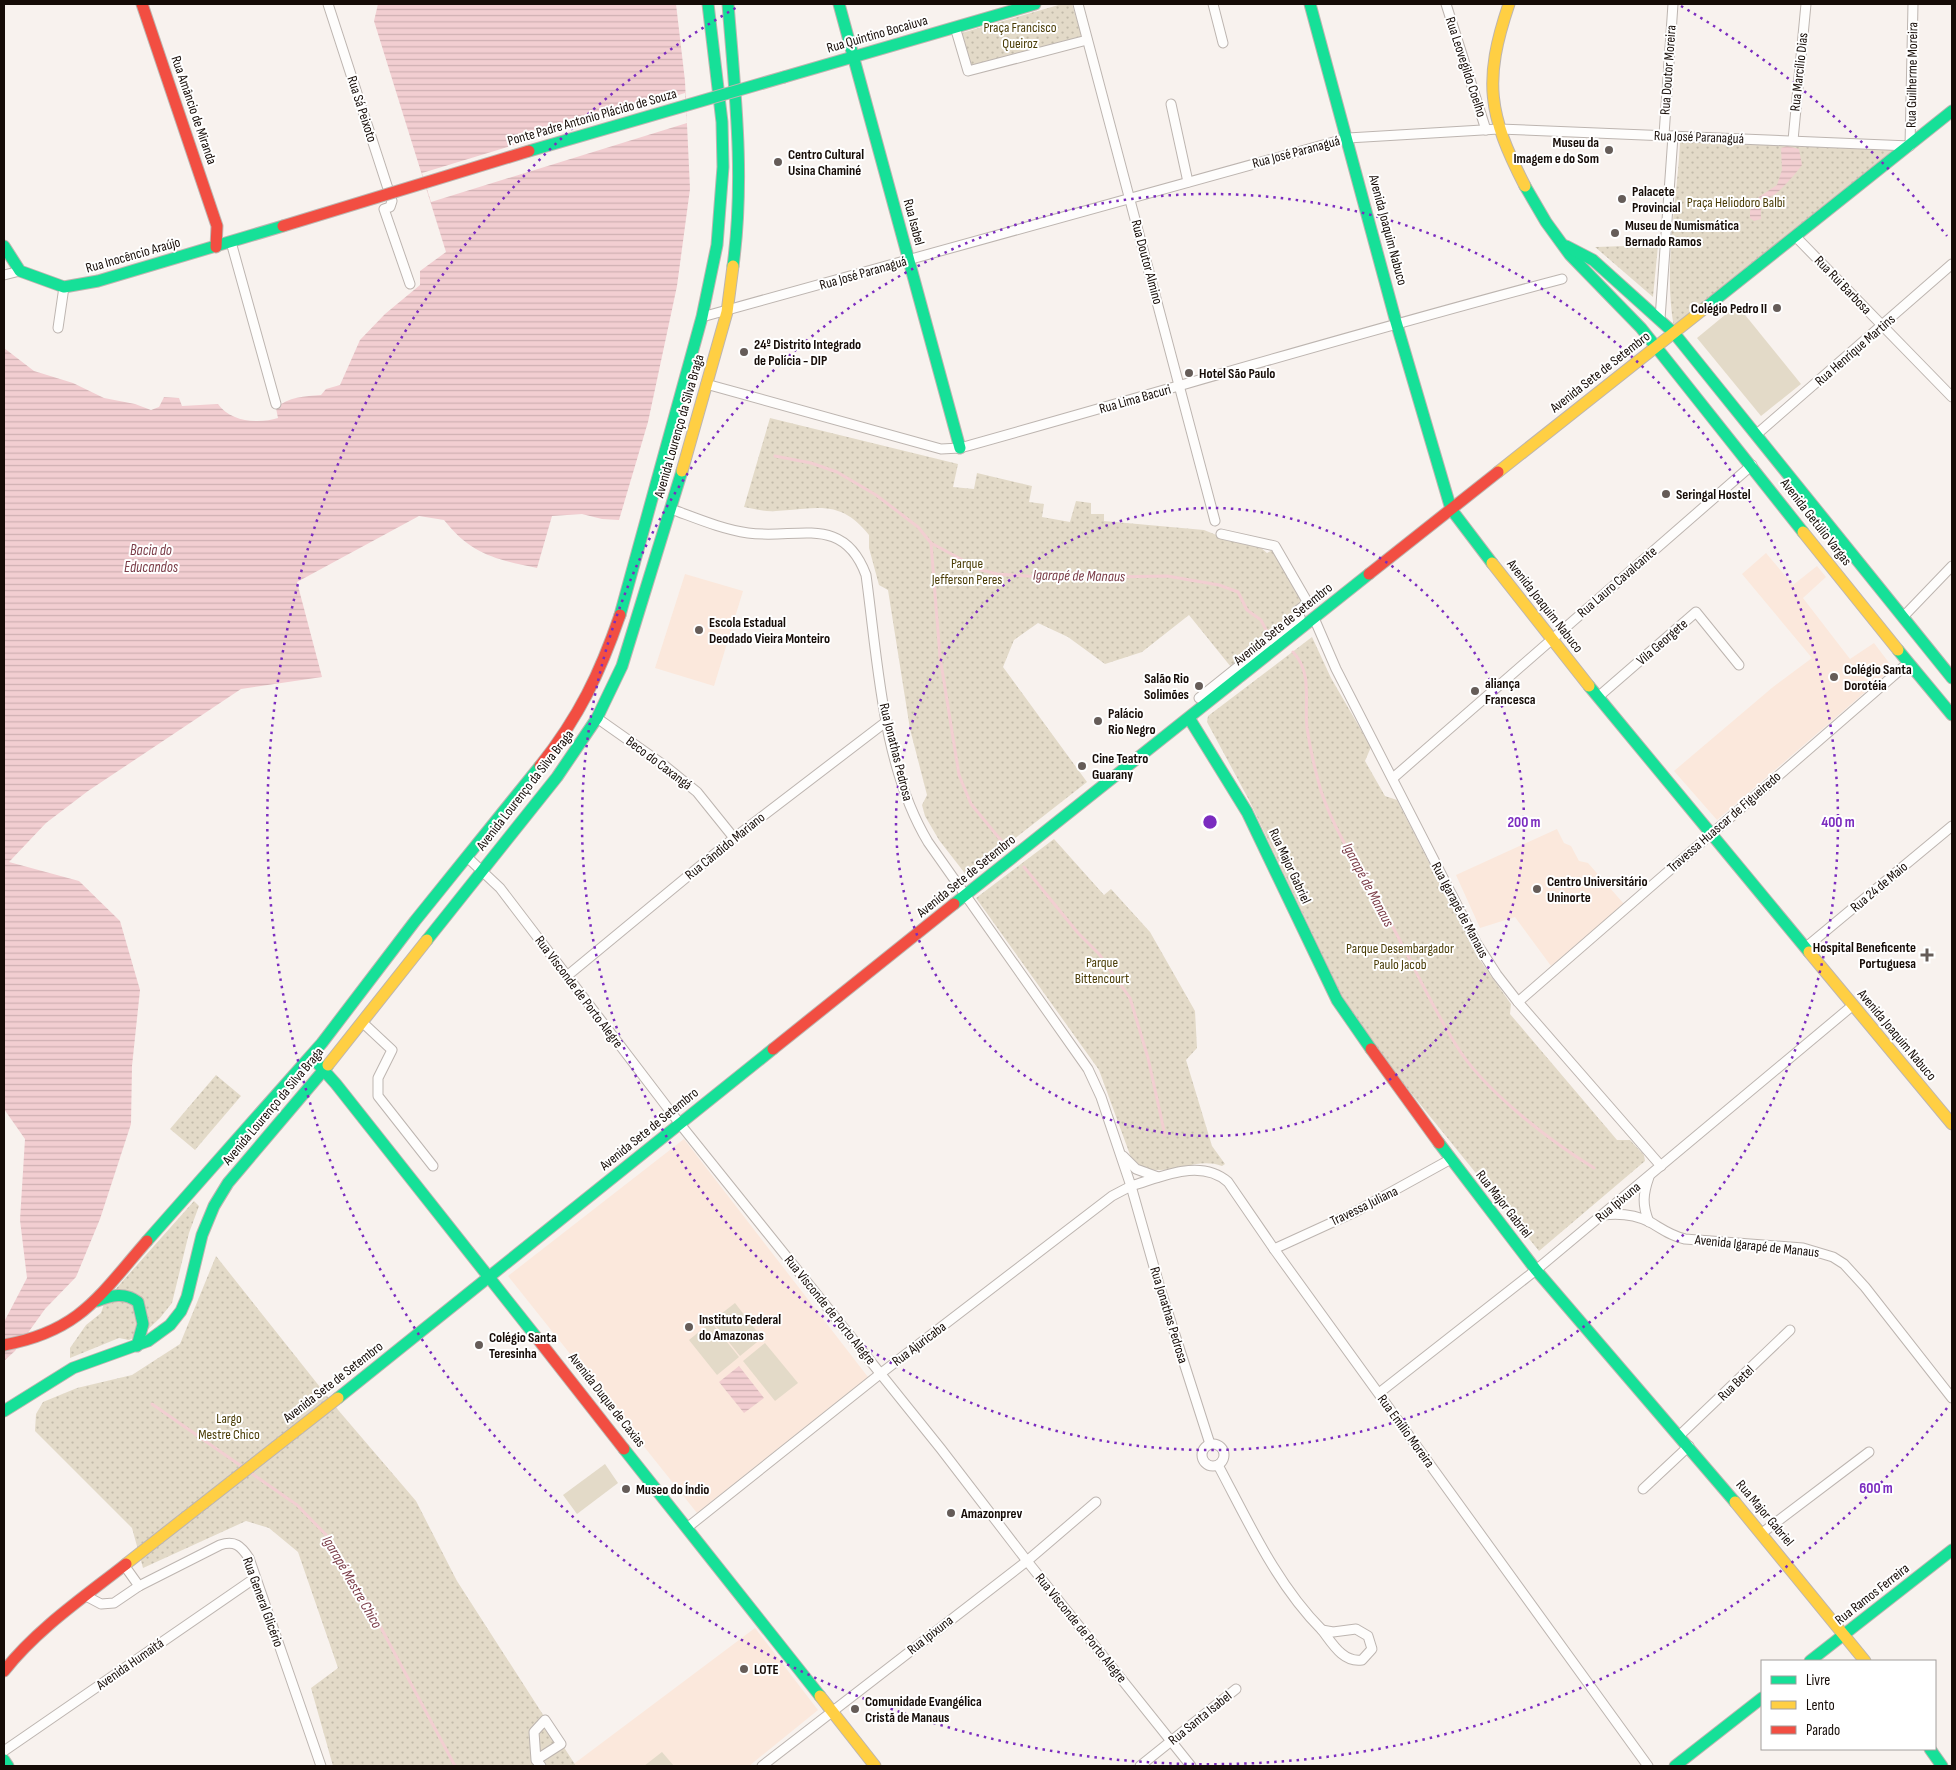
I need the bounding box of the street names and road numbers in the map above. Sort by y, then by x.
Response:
street label: Rua Quintino Bocaiuva [825,11,929,57]
street label: Rua Leovegildo Coelho [1442,15,1490,119]
street label: Rua Guilherme Moreira [1903,22,1921,128]
street label: Rua Doutor Moreira [1656,24,1680,116]
street label: Rua Marcílio Dias [1786,32,1812,112]
street label: Rua Amâncio de Miranda [167,53,221,167]
street label: Rua Sá Peixoto [343,74,381,144]
street label: Ponte Padre Antonio Plácido de Souza [505,85,679,149]
street label: Rua José Paranaguá [1654,127,1744,147]
street label: Rua José Paranaguá [1250,132,1342,172]
street label: Avenida Joaquim Nabuco [1365,172,1411,287]
street label: Rua Isabel [900,197,928,247]
street label: Rua Doutor Almino [1128,218,1167,306]
street label: Rua Inocêncio Araújo [84,233,182,277]
street label: Rua José Paranaguá [817,252,909,294]
street label: Rua Rui Barbosa [1811,252,1875,318]
street label: Rua Henrique Martins [1811,311,1899,389]
street label: Avenida Sete de Setembro [1546,328,1653,417]
street label: Avenida Lourenço da Silva Braga [650,352,708,501]
street label: Rua Lima Bacuri [1097,381,1173,417]
street label: Avenida Getúlio Vargas [1776,474,1855,569]
street label: Rua Lauro Cavalcante [1574,543,1660,621]
street label: Avenida Joaquim Nabuco [1503,555,1587,656]
street label: Avenida Sete de Setembro [1230,579,1336,670]
street label: Vila Georgete [1633,615,1691,669]
street label: Rua Jonathas Pedrosa [876,701,916,803]
street label: Avenida Lourenço da Silva Braga [472,726,577,854]
street label: Beco do Caxangá [623,733,695,793]
street label: Travessa Huascar de Figueiredo [1664,768,1784,876]
street label: Rua Cândido Mariano [682,809,768,883]
street label: Rua Major Gabriel [1265,826,1315,906]
street label: Avenida Sete de Setembro [913,831,1019,922]
street label: Rua 24 de Maio [1847,858,1911,916]
street label: Rua Igarapé de Manaus [1428,859,1492,961]
street label: Rua Visconde de Porto Alegre [531,933,627,1051]
street label: Avenida Joaquim Nabuco [1853,985,1940,1084]
street label: Avenida Lourenço da Silva Braga [218,1044,327,1169]
street label: Avenida Sete de Setembro [596,1084,702,1175]
street label: Rua Major Gabriel [1472,1167,1536,1241]
street label: Rua Ipixuna [1592,1178,1644,1226]
street label: Travessa Juliana [1327,1182,1401,1230]
street label: Avenida Igarapé de Manaus [1693,1231,1820,1261]
street label: Rua Visconde de Porto Alegre [781,1252,879,1368]
street label: Rua Jonathas Pedrosa [1146,1265,1192,1365]
street label: Rua Ajuricaba [889,1318,949,1370]
street label: Avenida Sete de Setembro [279,1338,386,1427]
street label: Avenida Duque de Caxias [564,1349,649,1451]
street label: Rua Betel [1714,1362,1758,1404]
street label: Rua Emílio Moreira [1374,1391,1438,1471]
street label: Rua Major Gabriel [1732,1476,1798,1550]
street label: Rua General Glicério [239,1555,287,1649]
street label: Rua Ramos Ferreira [1831,1560,1913,1628]
street label: Rua Visconde de Porto Alegre [1032,1570,1130,1686]
street label: Rua Ipixuna [904,1612,956,1658]
street label: Avenida Humaitá [92,1635,167,1694]
street label: Rua Santa Isabel [1165,1687,1235,1749]

